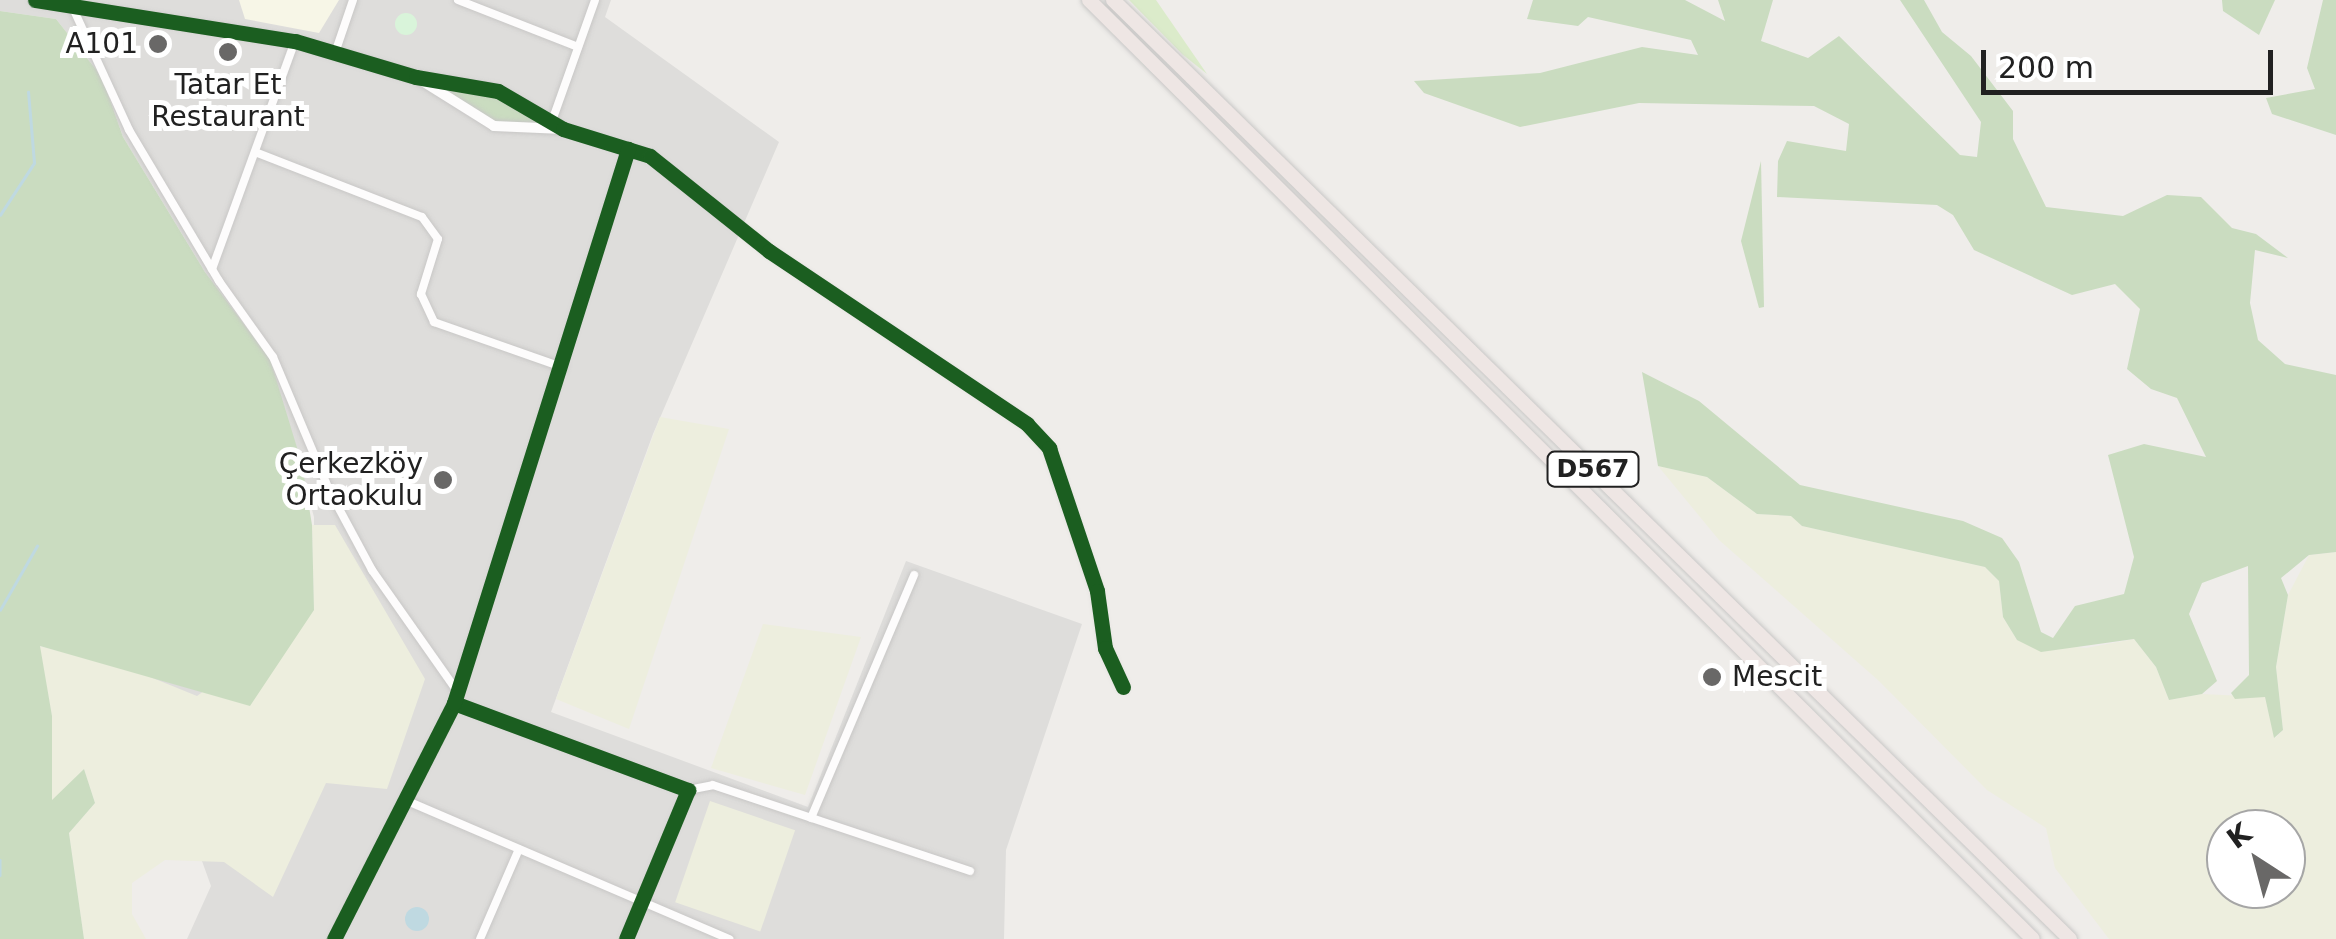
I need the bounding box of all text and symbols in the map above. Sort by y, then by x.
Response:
place label: A101 [65,27,138,61]
scale bar [1986,30,2278,92]
marker: A101 [147,33,169,55]
marker: Tatar Et Restaurant [217,41,239,63]
text: 200 m [1998,50,2094,85]
place label: Tatar Et Restaurant [151,68,305,134]
place label: Çerkezköy Ortaokulu [279,447,423,513]
road number: D567 [1546,449,1640,489]
marker: Çerkezköy Ortaokulu [432,469,454,491]
place label: Mescit [1732,660,1822,694]
marker: Mescit [1701,666,1723,688]
north arrow [2206,809,2306,909]
text: K [2221,816,2258,856]

